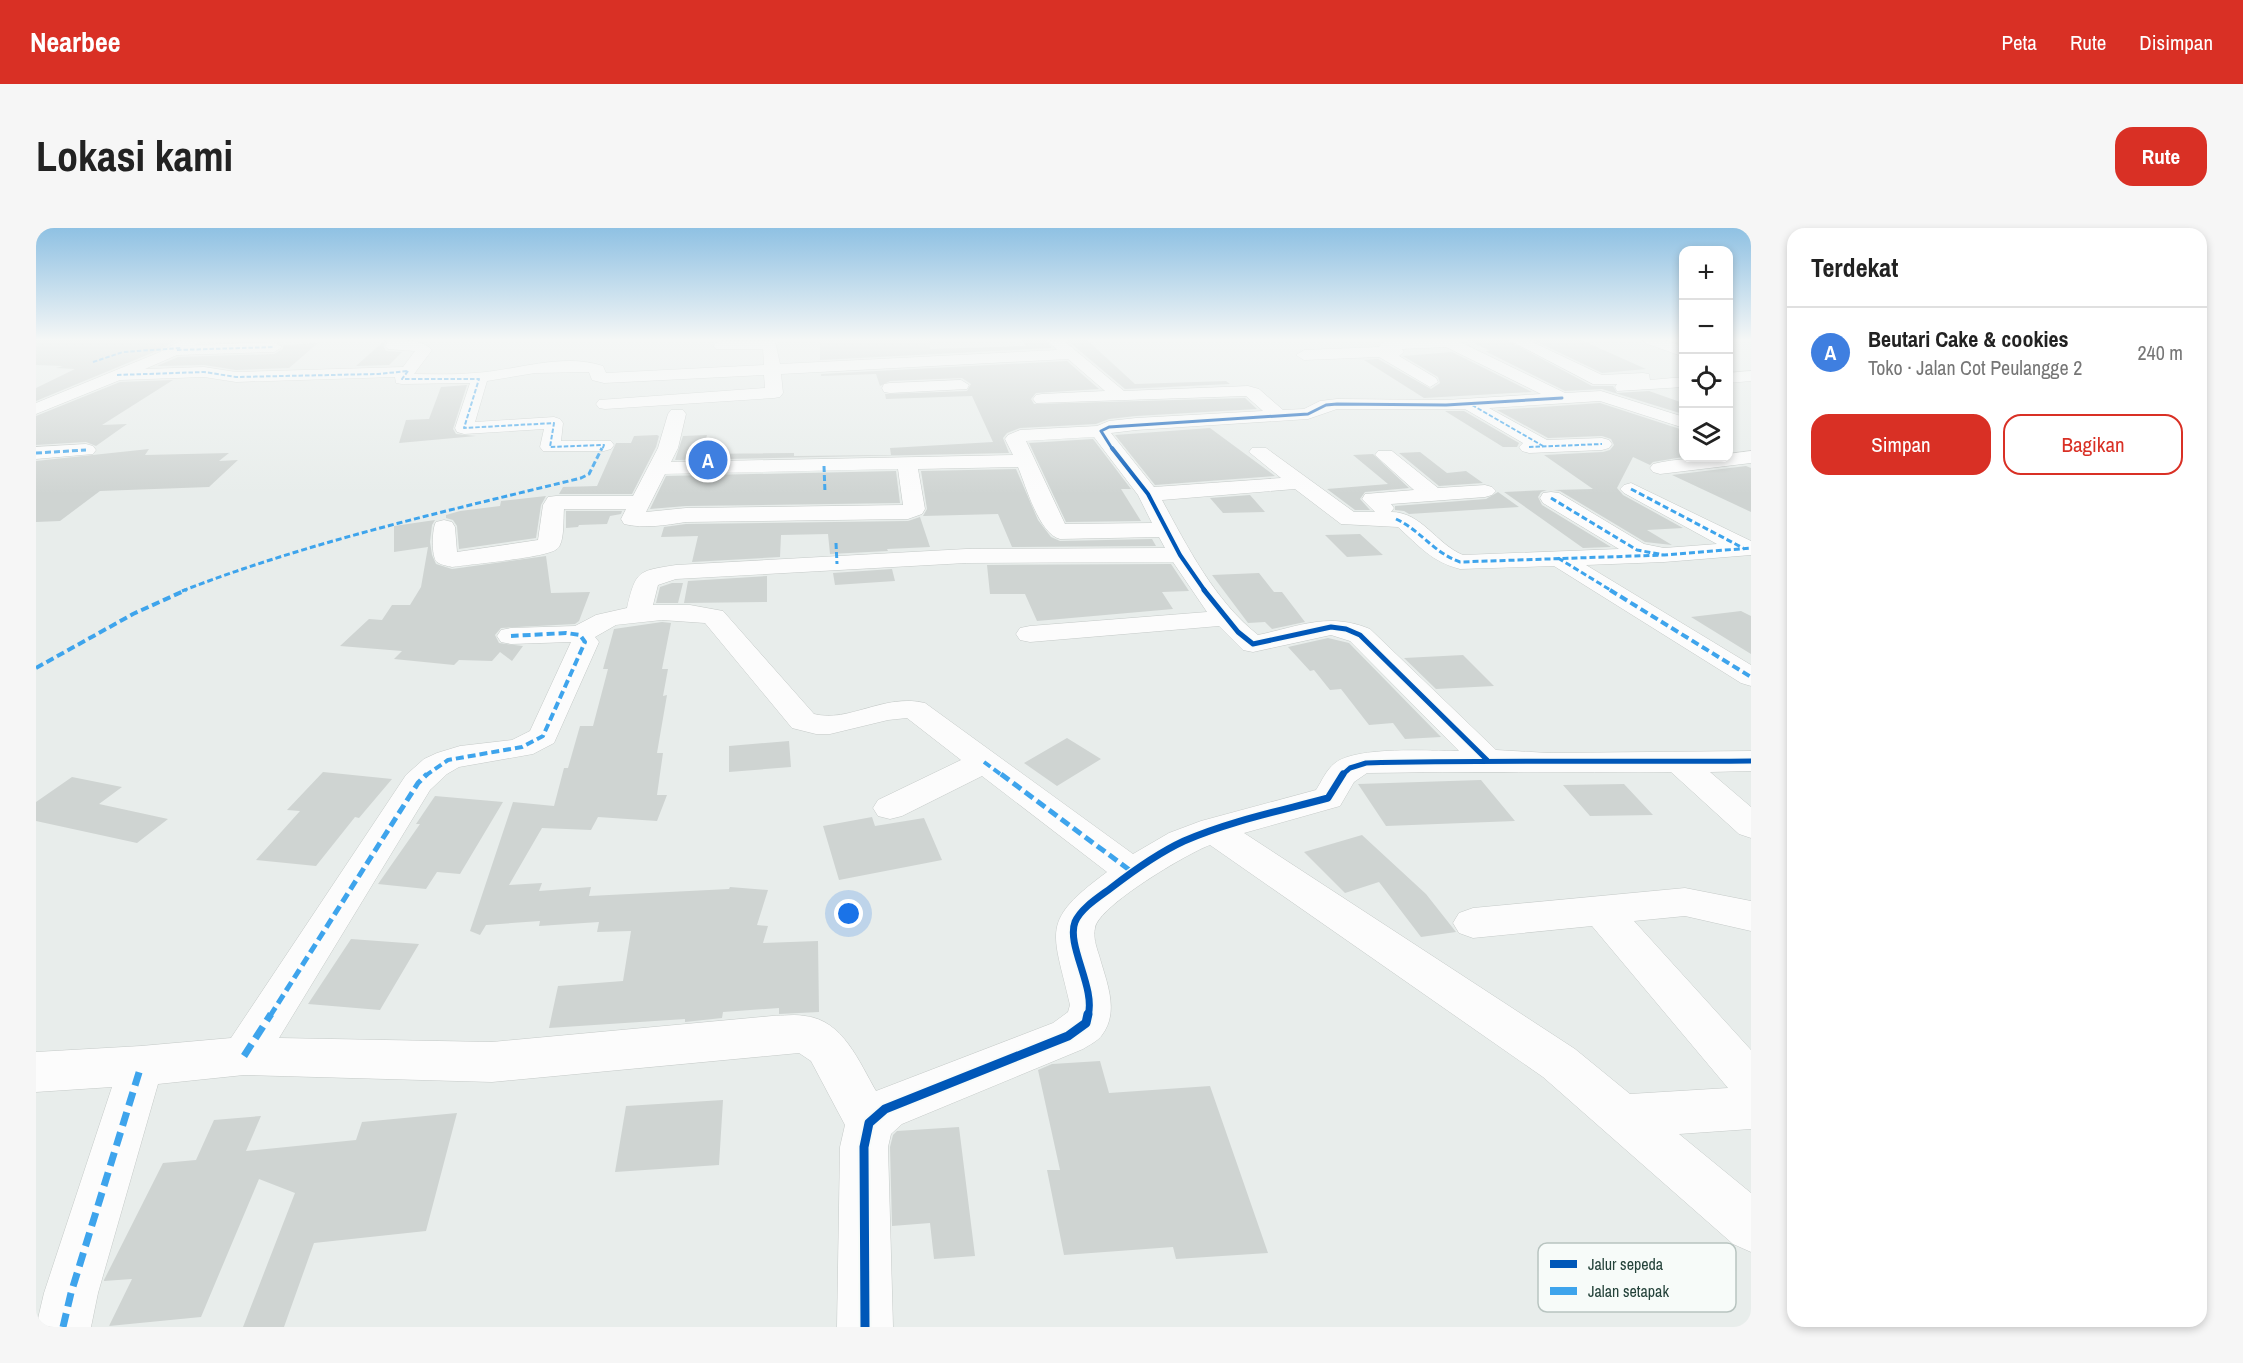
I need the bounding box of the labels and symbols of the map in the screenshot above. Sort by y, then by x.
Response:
pin: A [688,438,728,482]
your location [834,899,863,928]
legend [1538,1243,1736,1312]
text: Jalur sepeda [1588,1253,1664,1275]
text: Jalan setapak [1588,1280,1669,1302]

